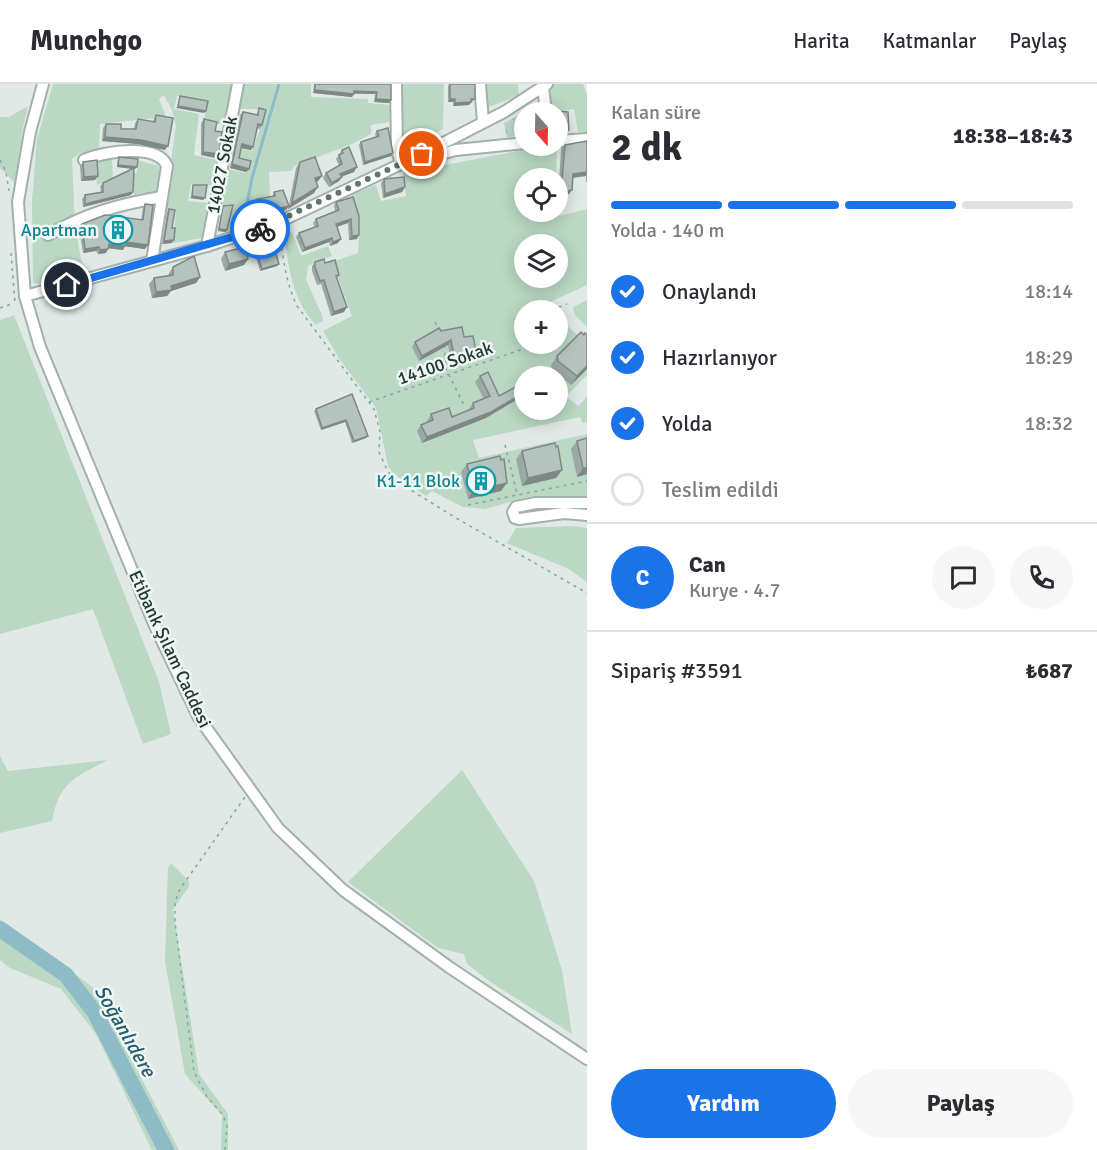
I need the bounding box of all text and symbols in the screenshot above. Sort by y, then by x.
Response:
text: Munchgo [30,24,142,58]
text: Harita [793,28,850,54]
text: Katmanlar [883,28,976,54]
text: Paylaş [1009,28,1067,54]
text: Kalan süre [611,100,701,125]
north arrow [514,102,568,156]
map controls [514,102,568,420]
street label: 14027 Sokak [202,114,242,216]
text: 18:38–18:43 [953,122,1073,149]
text: 2 dk [611,123,682,171]
pin [396,128,447,179]
icon: bag [405,137,438,170]
button: locate [514,168,568,222]
courier [230,199,290,259]
icon: bike [244,213,277,246]
building icon: Apartman [102,214,134,246]
text: Yolda · 140 m [611,218,724,243]
place label: Apartman [21,219,97,241]
button: layers [514,234,568,288]
pin [41,259,92,310]
icon: home [50,268,83,301]
icon: check [611,275,644,308]
text: Onaylandı [662,278,757,305]
text: 18:14 [1024,279,1073,304]
button: + [514,300,568,354]
street label: 14100 Sokak [395,336,495,390]
icon: check [611,341,644,374]
text: Hazırlanıyor [662,344,777,371]
text: 18:29 [1024,345,1073,370]
button: − [514,366,568,420]
icon: check [611,407,644,440]
text: Yolda [662,410,712,437]
text: 18:32 [1024,411,1073,436]
building icon: K1-11 Blok [465,465,497,497]
place label: K1-11 Blok [376,470,460,492]
text: Teslim edildi [662,476,779,503]
button: chat [932,546,995,609]
button: phone [1010,546,1073,609]
text: Can [689,551,726,578]
text: C [636,564,649,591]
street label: Etibank Şılam Caddesi [124,567,216,731]
text: Kurye · 4.7 [689,578,780,603]
text: Sipariş #3591 [611,657,743,684]
text: ₺687 [1025,657,1073,684]
water label: Soğanlıdere [89,981,162,1082]
button: Yardım [611,1069,836,1138]
button: Paylaş [848,1069,1073,1138]

